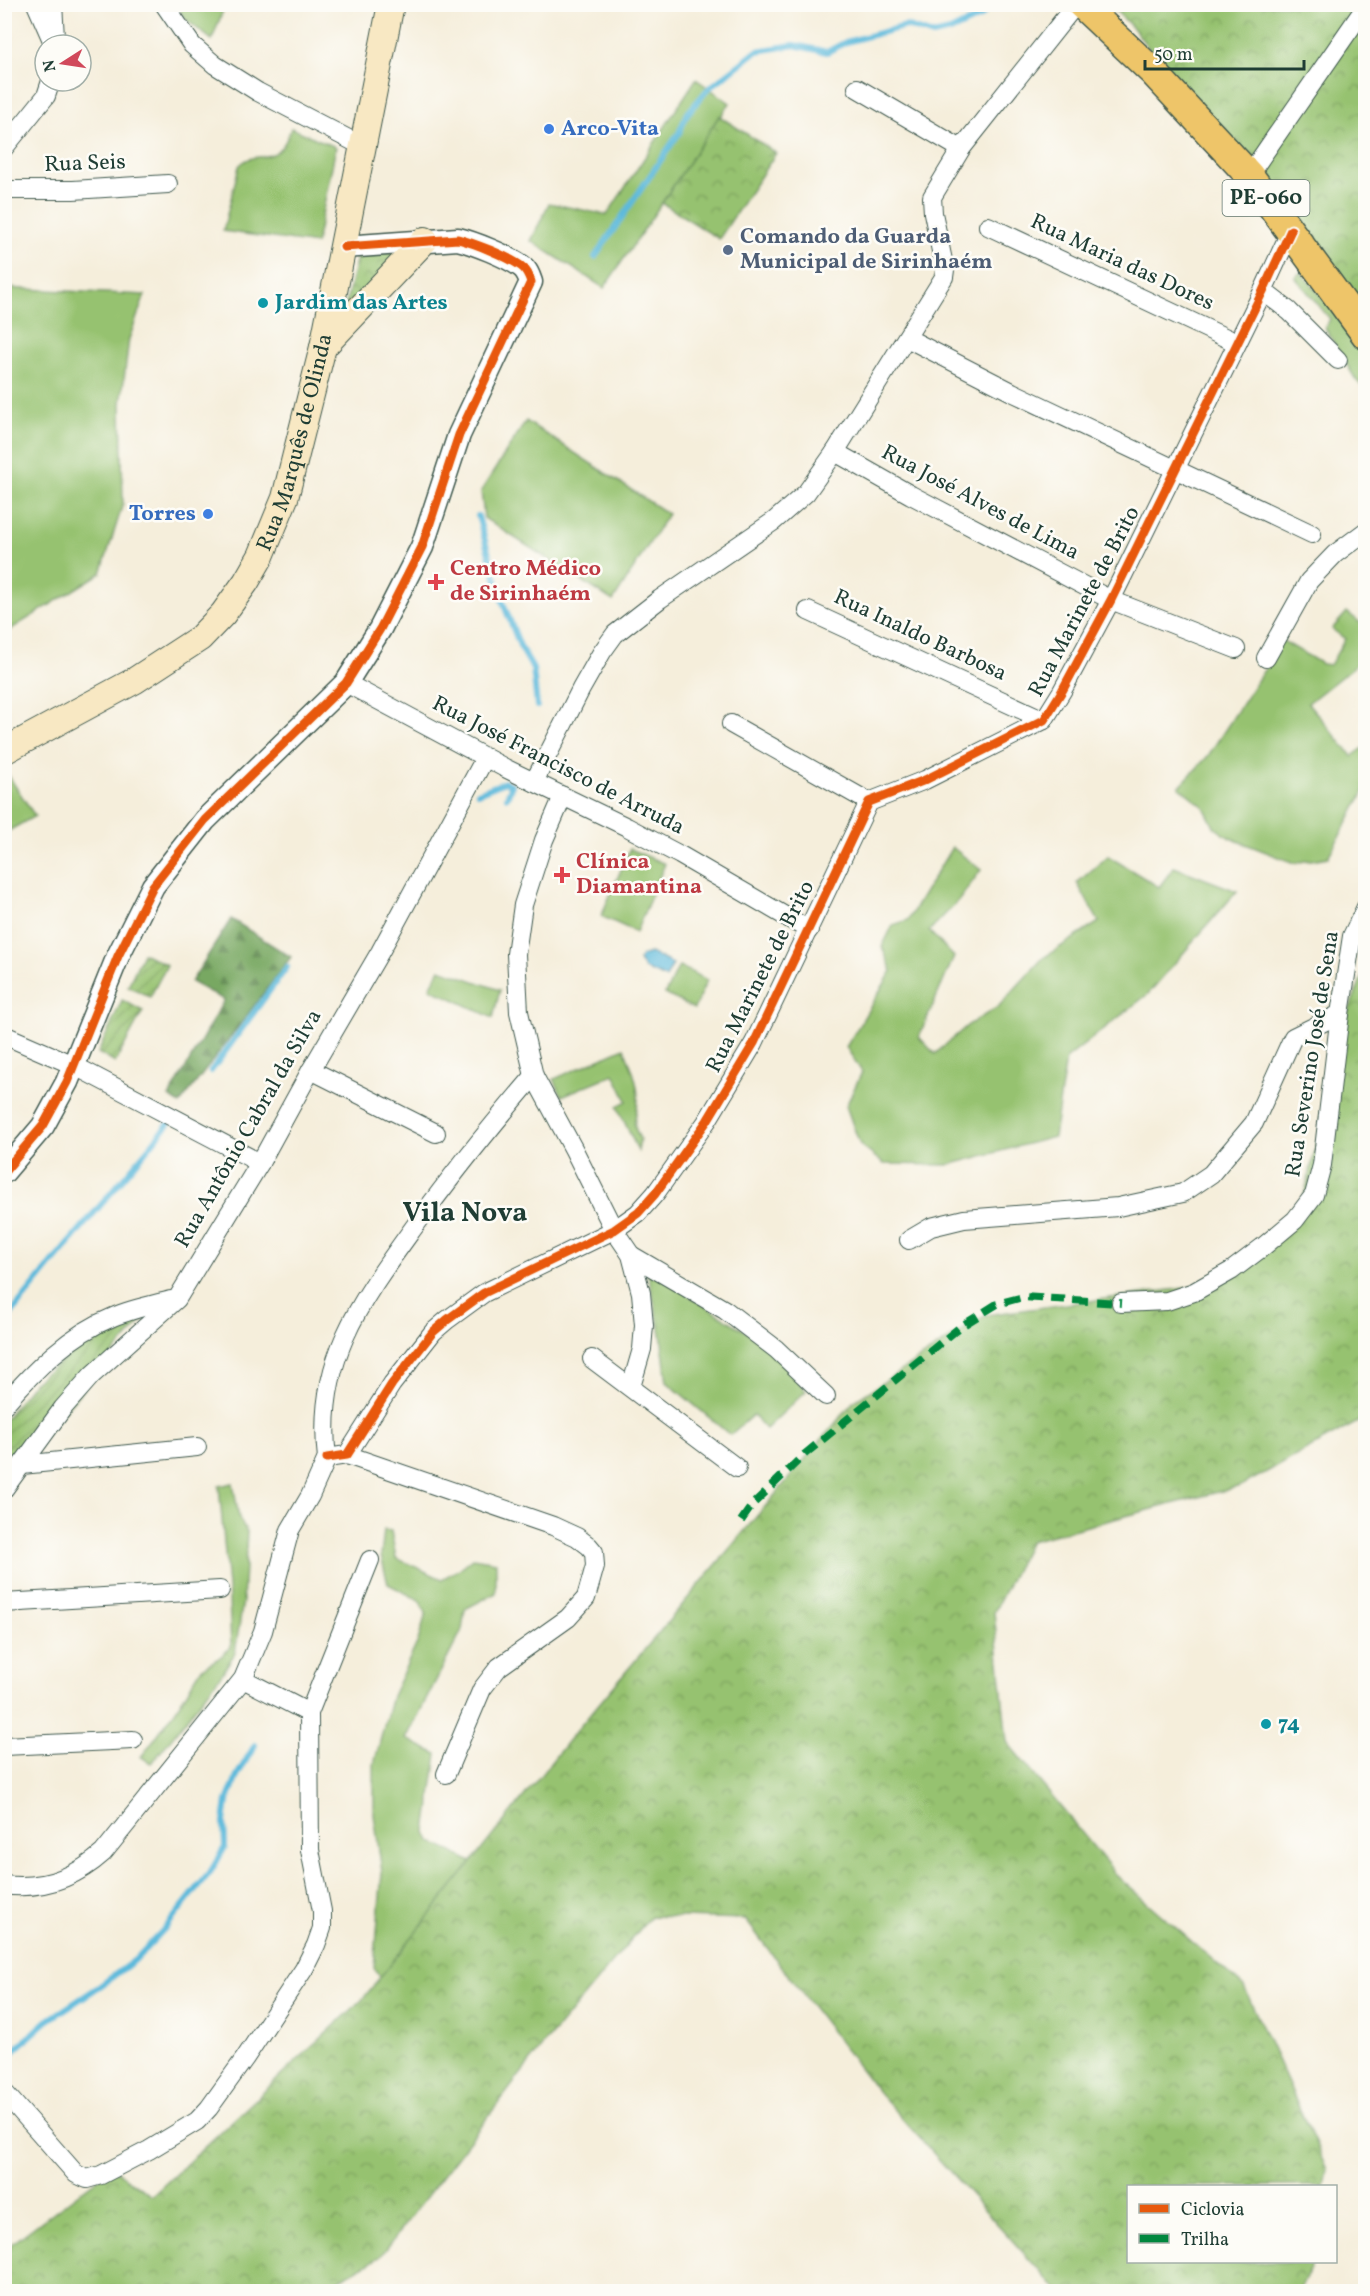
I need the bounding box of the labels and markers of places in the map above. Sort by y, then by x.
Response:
place label: Arco-Vita [561,114,659,145]
marker: Arco-Vita [542,122,556,136]
place label: Comando da Guarda Municipal de Sirinhaém [740,222,993,278]
marker: Comando da Guarda Municipal de Sirinhaém [721,243,735,257]
place label: Jardim das Artes [274,288,448,319]
marker: Jardim das Artes [256,296,270,310]
place label: Torres [129,499,196,530]
marker: Torres [201,507,215,521]
place label: Centro Médico de Sirinhaém [450,554,601,610]
marker: Centro Médico de Sirinhaém [427,573,445,591]
place label: Clínica Diamantina [576,847,702,903]
marker: Clínica Diamantina [553,866,571,884]
place label: 74 [1278,1709,1300,1740]
marker: 74 [1259,1717,1273,1731]

